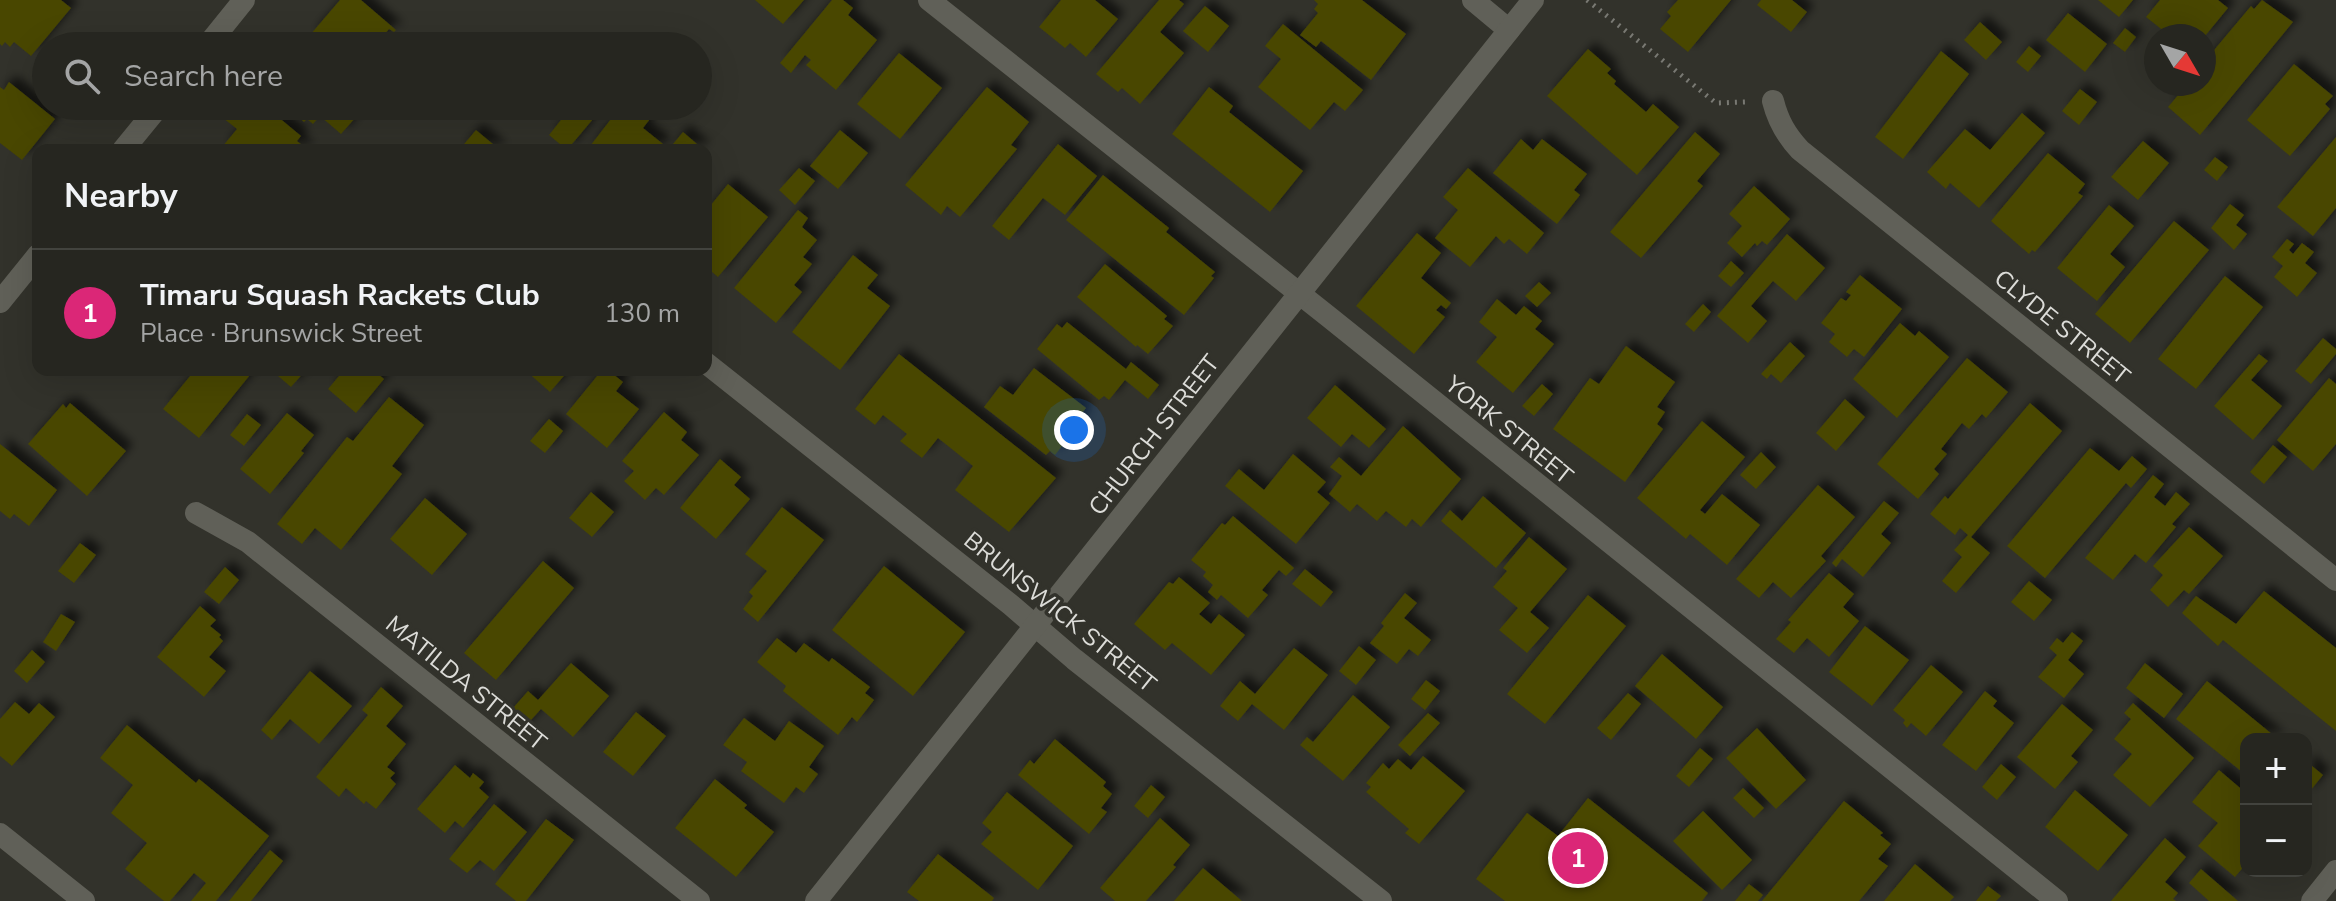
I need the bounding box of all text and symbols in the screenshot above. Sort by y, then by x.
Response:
north arrow [2144,24,2216,96]
search box [32,32,712,120]
icon: search [60,54,104,98]
text: Search here [124,56,283,97]
text: Nearby [64,173,178,219]
street label: CLYDE STREET [1987,262,2137,392]
text: Timaru Squash Rackets Club [140,275,540,316]
text: 1 [82,296,98,331]
text: 130 m [604,296,680,331]
text: Place · Brunswick Street [140,316,422,351]
street label: CHURCH STREET [1081,348,1227,522]
street label: YORK STREET [1438,368,1580,492]
your location [1054,410,1094,450]
street label: BRUNSWICK STREET [957,524,1163,700]
street label: MATILDA STREET [379,608,553,758]
map controls [2240,733,2312,877]
button: + [2240,733,2312,805]
button: − [2240,805,2312,877]
pin: 1 [1552,828,1604,888]

